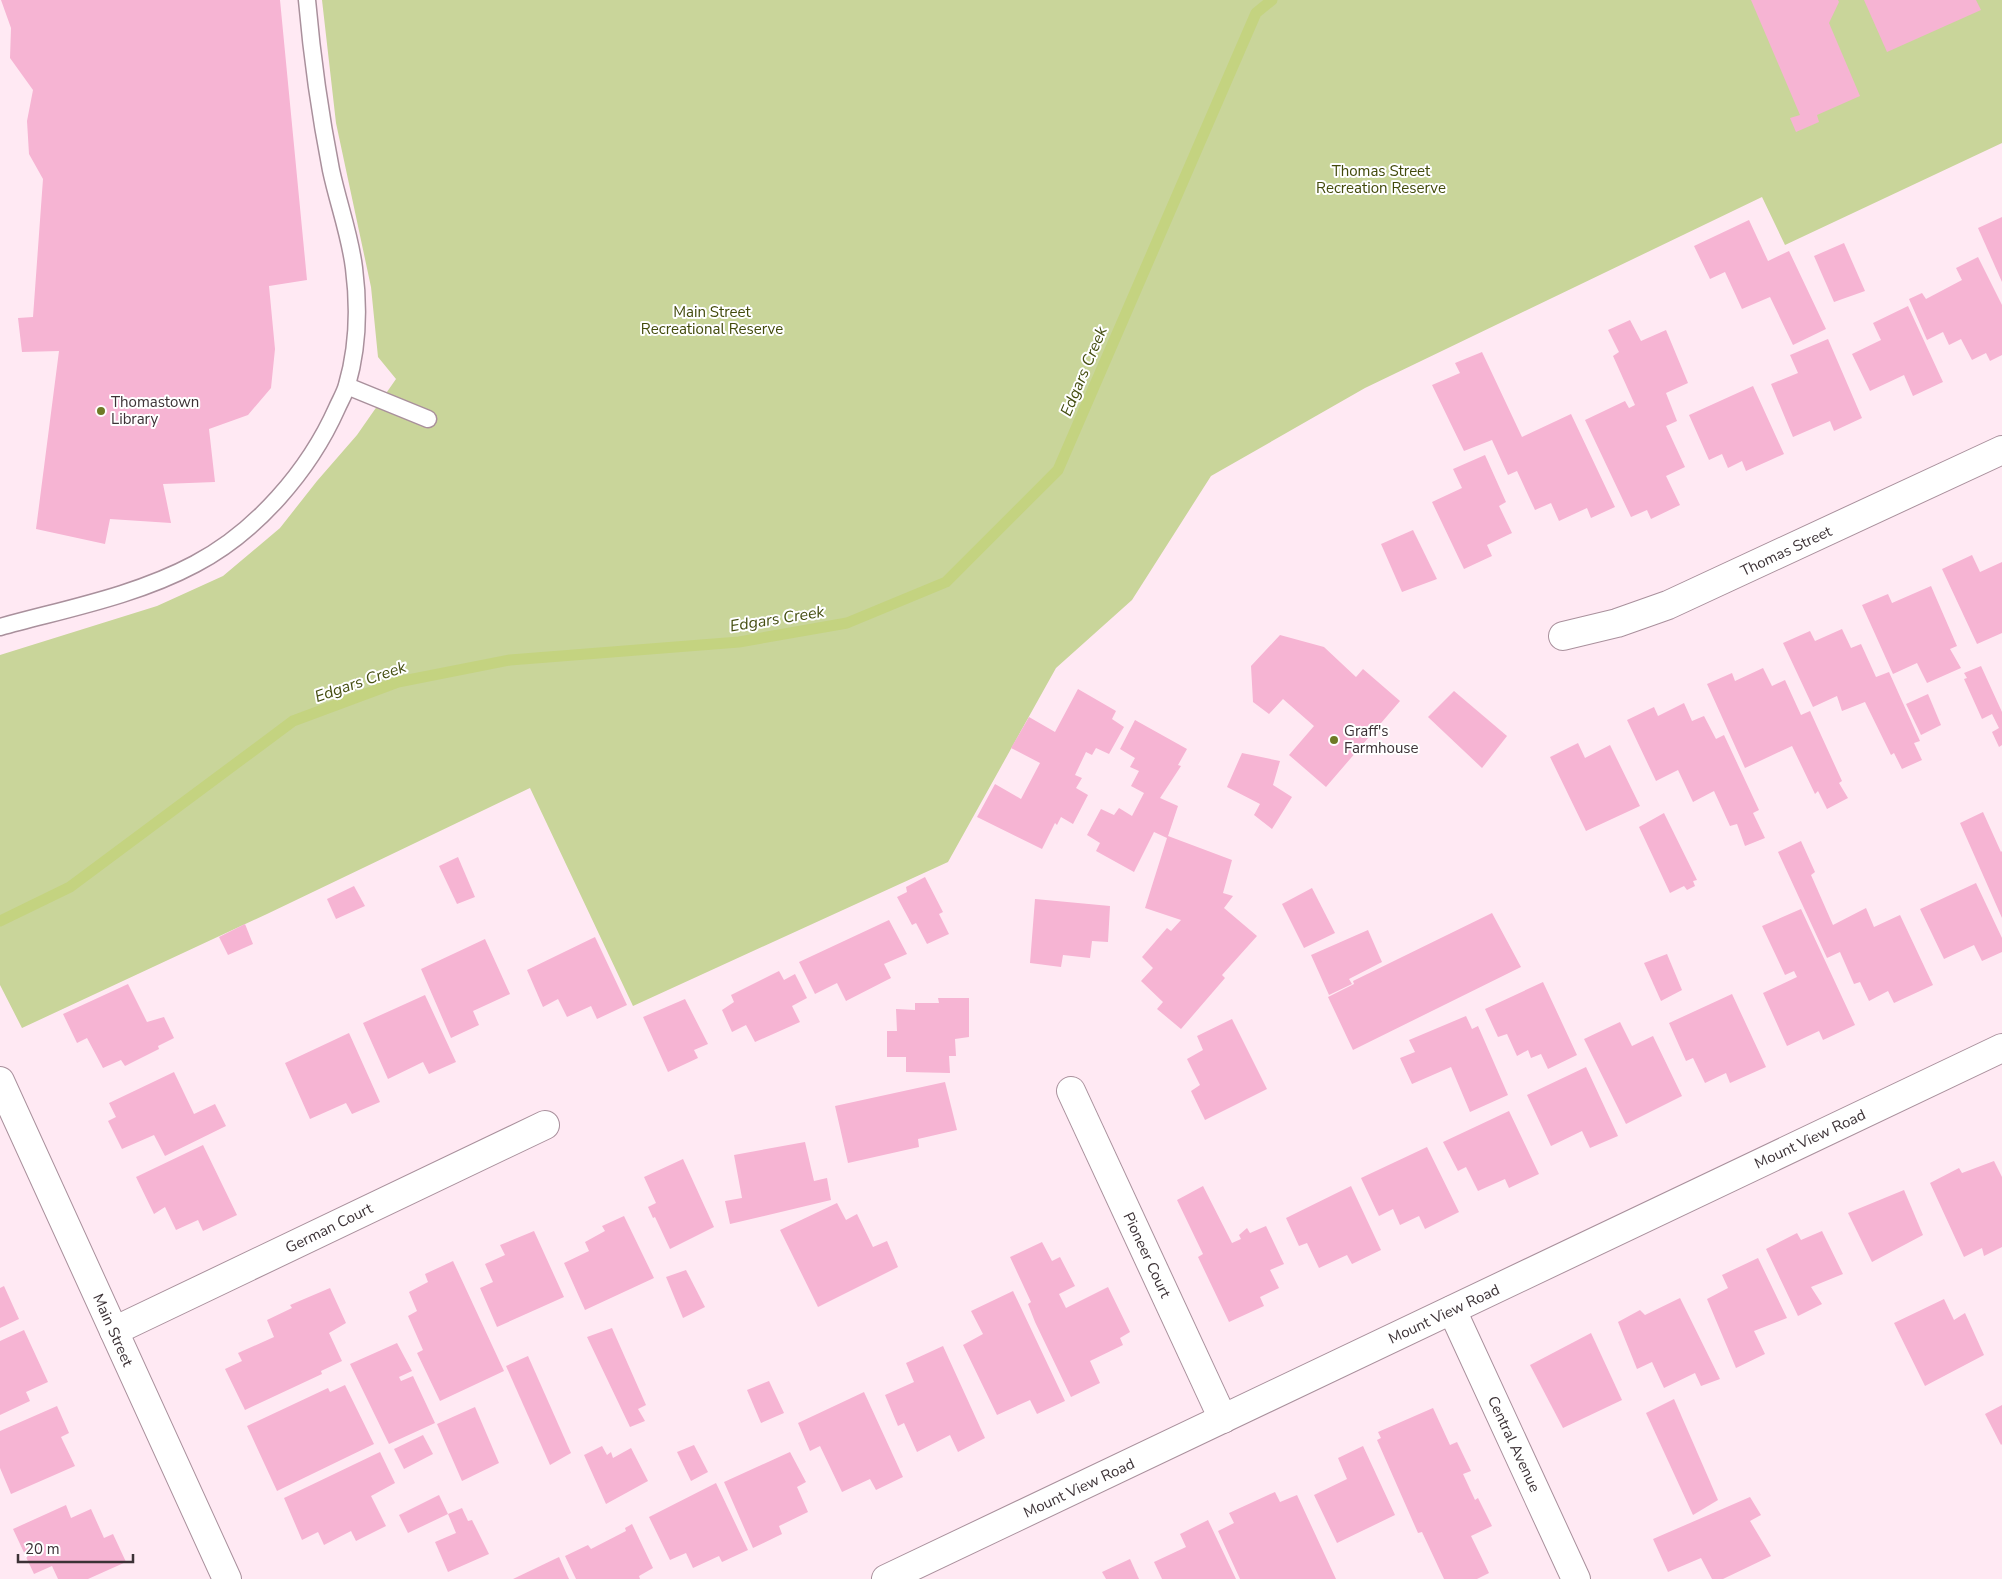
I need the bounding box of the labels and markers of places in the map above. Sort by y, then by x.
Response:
place label: Thomastown Library [111,392,199,429]
marker: Thomastown Library [95,405,107,417]
place label: Graff's Farmhouse [1344,721,1419,758]
marker: Graff's Farmhouse [1328,734,1340,746]

